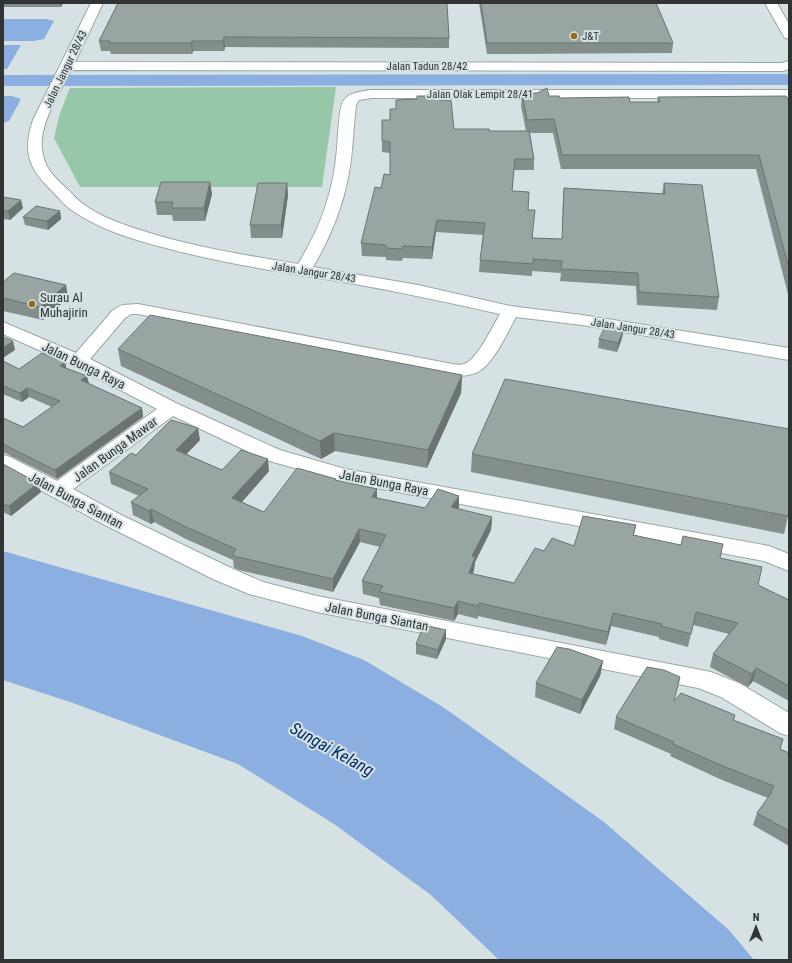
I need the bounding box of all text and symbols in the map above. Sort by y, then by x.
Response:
street label: Jalan Jangur 28/43 [41,28,90,110]
place label: J&T [582,30,599,43]
marker: J&T [569,31,579,41]
street label: Jalan Tadun 28/42 [387,60,467,73]
street label: Jalan Olak Lempit 28/41 [427,88,533,101]
street label: Jalan Jangur 28/43 [271,259,357,286]
place label: Surau Al Muhajirin [40,290,88,320]
marker: Surau Al Muhajirin [27,299,37,309]
street label: Jalan Jangur 28/43 [590,315,676,342]
street label: Jalan Bunga Raya [40,339,128,392]
street label: Jalan Bunga Mawar [70,414,161,485]
street label: Jalan Bunga Raya [338,466,430,499]
street label: Jalan Bunga Siantan [26,469,126,532]
street label: Jalan Bunga Siantan [324,599,430,634]
water label: Sungai Kelang [287,718,377,780]
north arrow [736,907,776,947]
text: N [753,911,760,924]

